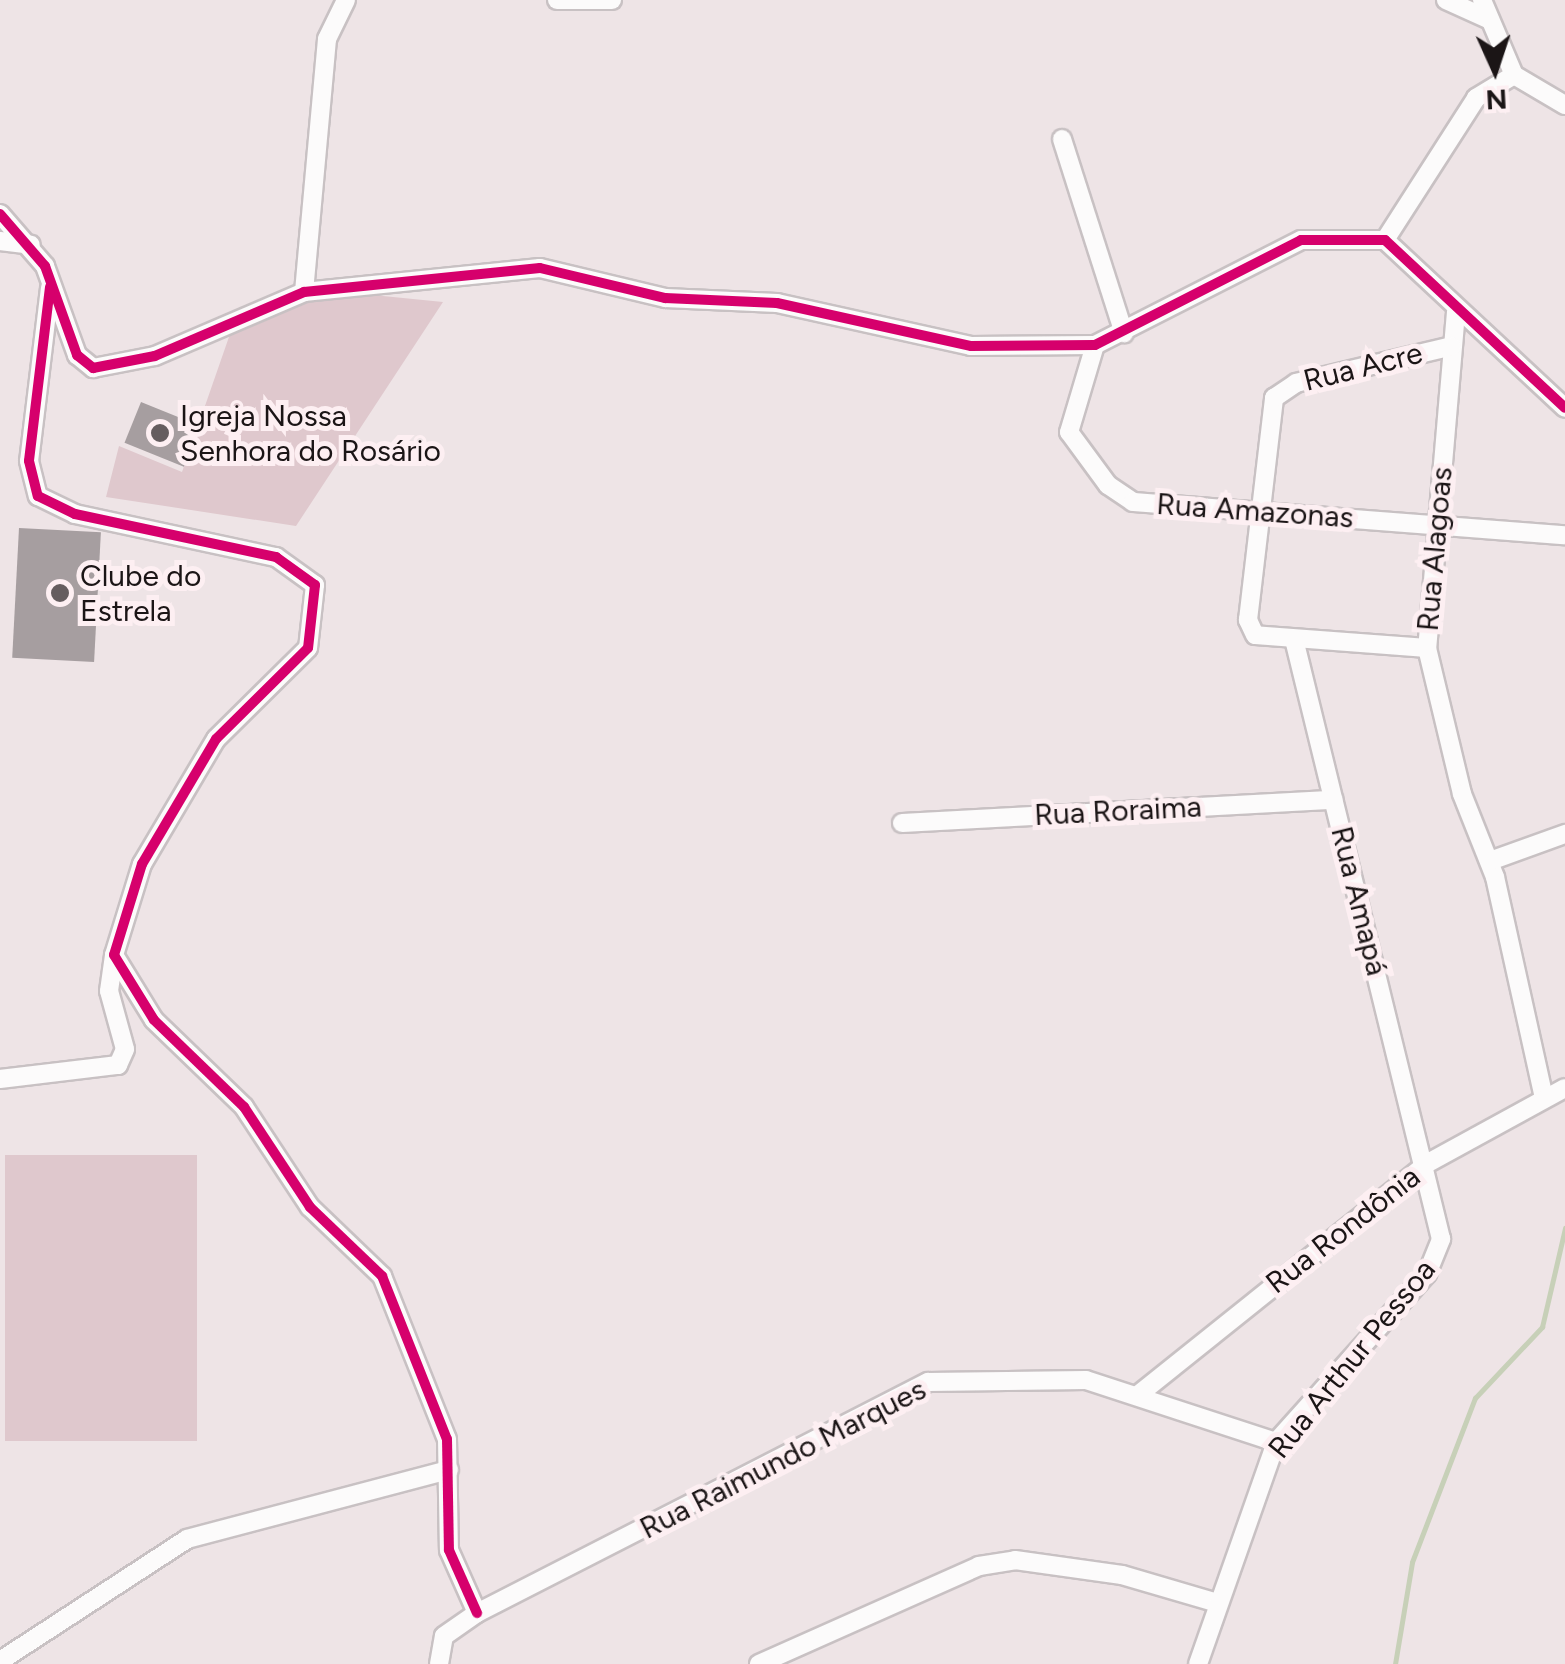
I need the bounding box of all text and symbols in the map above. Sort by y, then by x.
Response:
north arrow [1445,20,1545,120]
text: N [1485,82,1508,118]
street label: Rua Acre [1300,335,1426,399]
place label: Igreja Nossa Senhora do Rosário [180,398,441,468]
marker: Igreja Nossa Senhora do Rosário [149,422,171,444]
street label: Rua Alagoas [1410,465,1460,633]
street label: Rua Amazonas [1155,486,1355,536]
place label: Clube do Estrela [80,558,201,628]
marker: Clube do Estrela [49,582,71,604]
street label: Rua Roraima [1033,789,1203,833]
street label: Rua Amapá [1323,823,1395,979]
street label: Rua Rondônia [1259,1159,1427,1301]
street label: Rua Arthur Pessoa [1261,1252,1443,1466]
street label: Rua Raimundo Marques [634,1371,932,1547]

